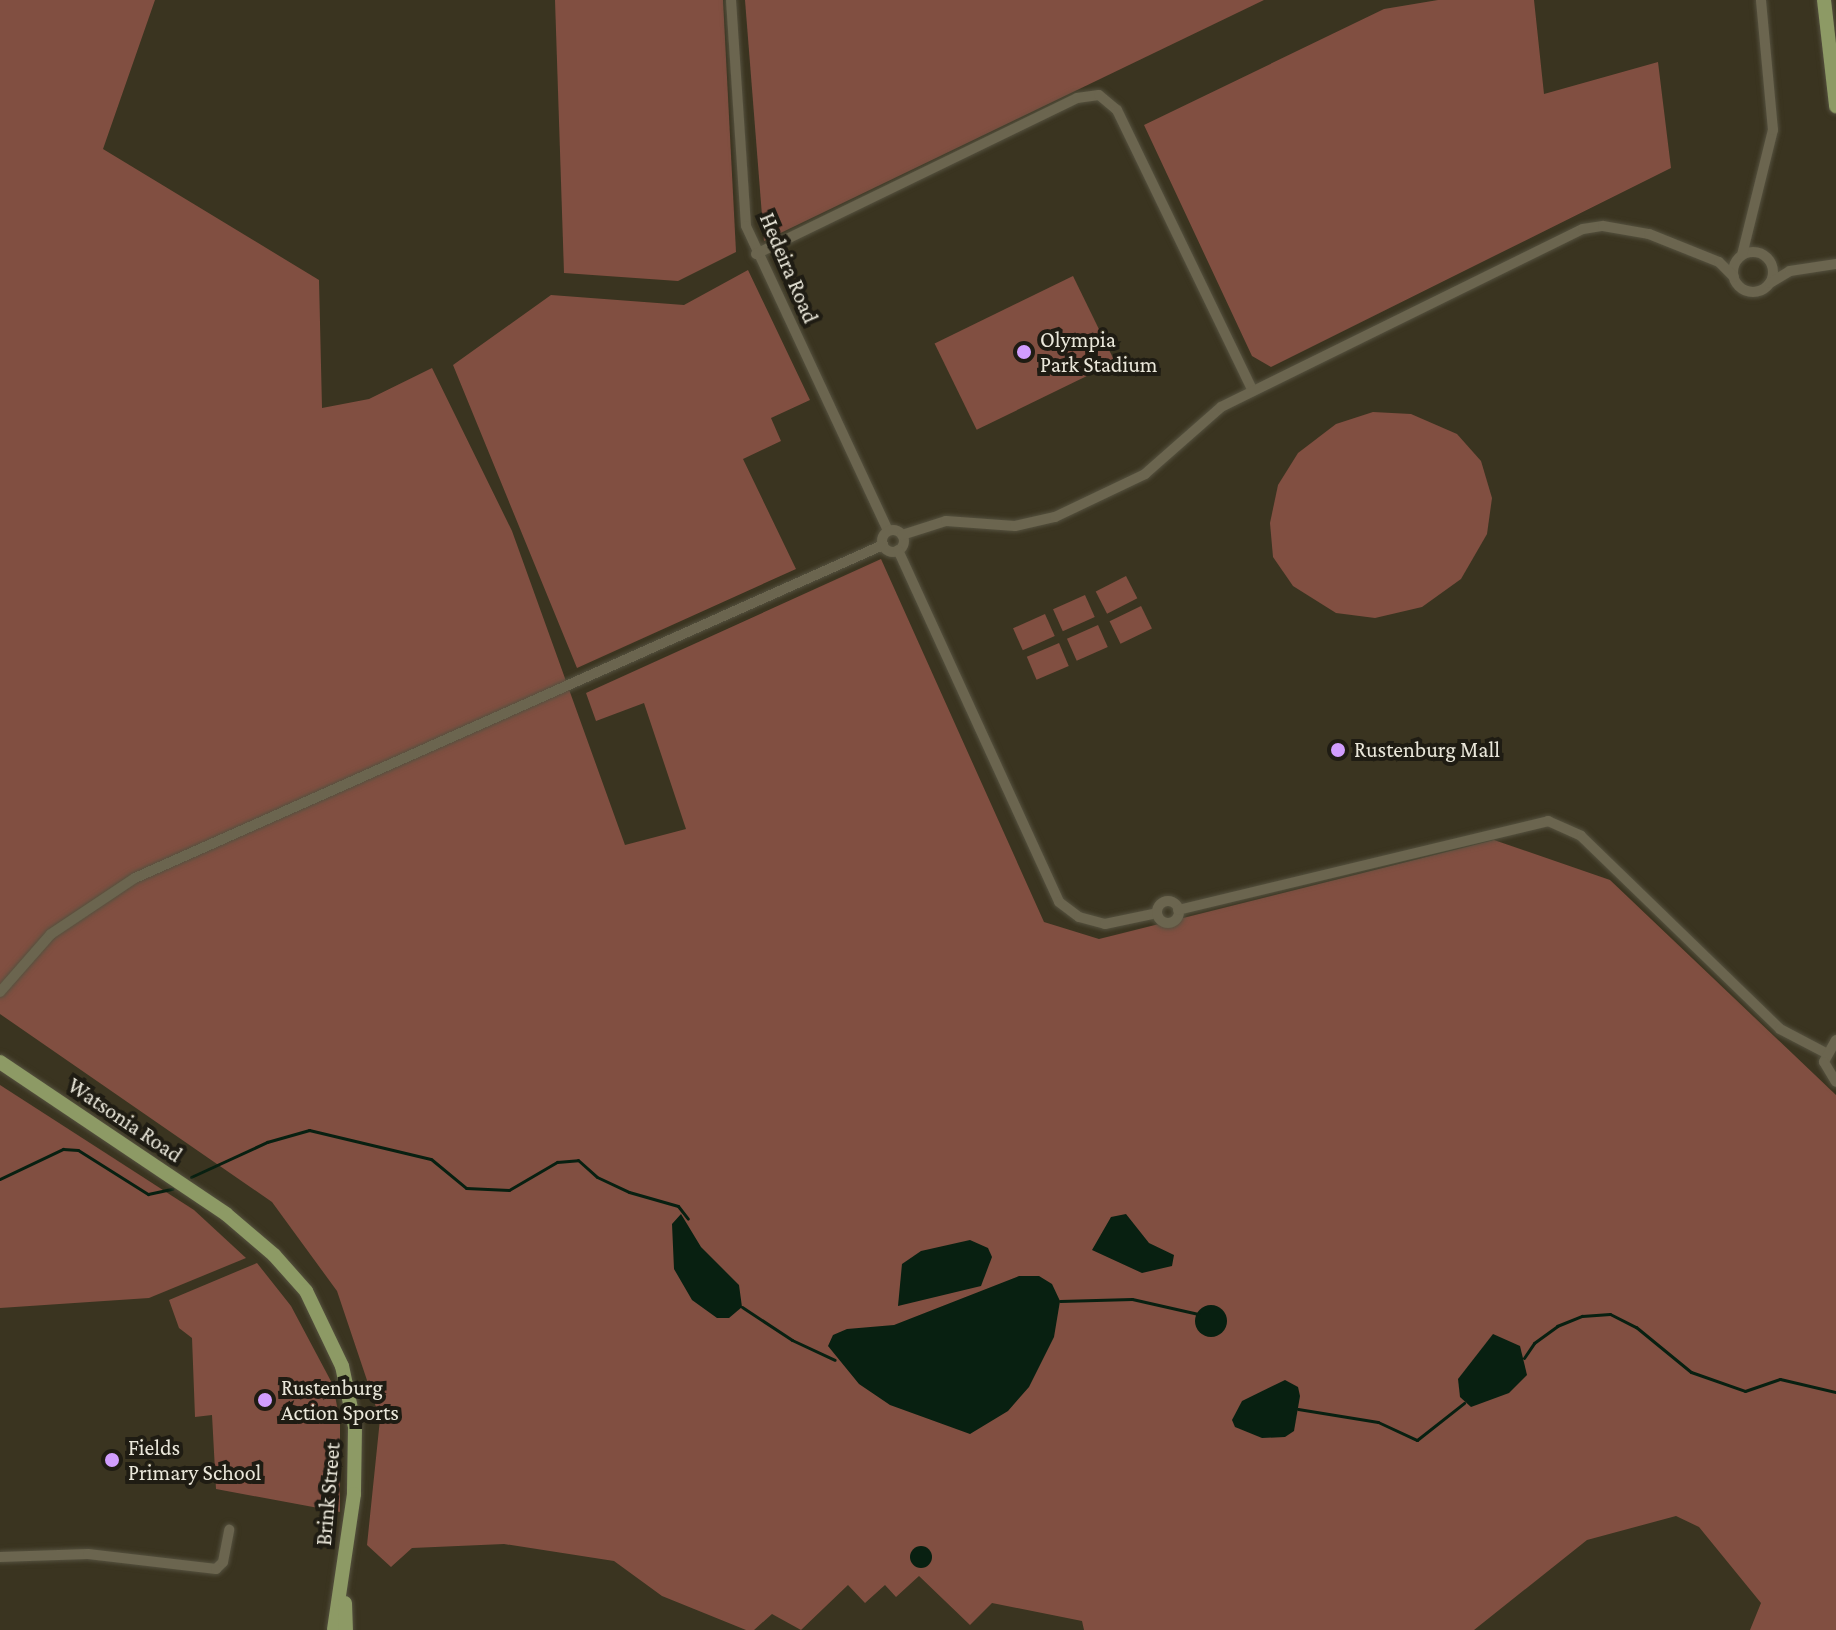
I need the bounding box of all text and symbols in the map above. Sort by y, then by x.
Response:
street label: Hedeira Road [754,209,824,327]
place label: Olympia Park Stadium [1040,326,1158,378]
marker: Olympia Park Stadium [1015,343,1033,361]
place label: Rustenburg Mall [1354,737,1500,763]
marker: Rustenburg Mall [1329,741,1347,759]
street label: Watsonia Road [63,1072,187,1168]
place label: Rustenburg Action Sports [281,1374,399,1426]
marker: Rustenburg Action Sports [256,1391,274,1409]
place label: Fields Primary School [128,1434,261,1486]
street label: Brink Street [310,1441,346,1547]
marker: Fields Primary School [103,1451,121,1469]

